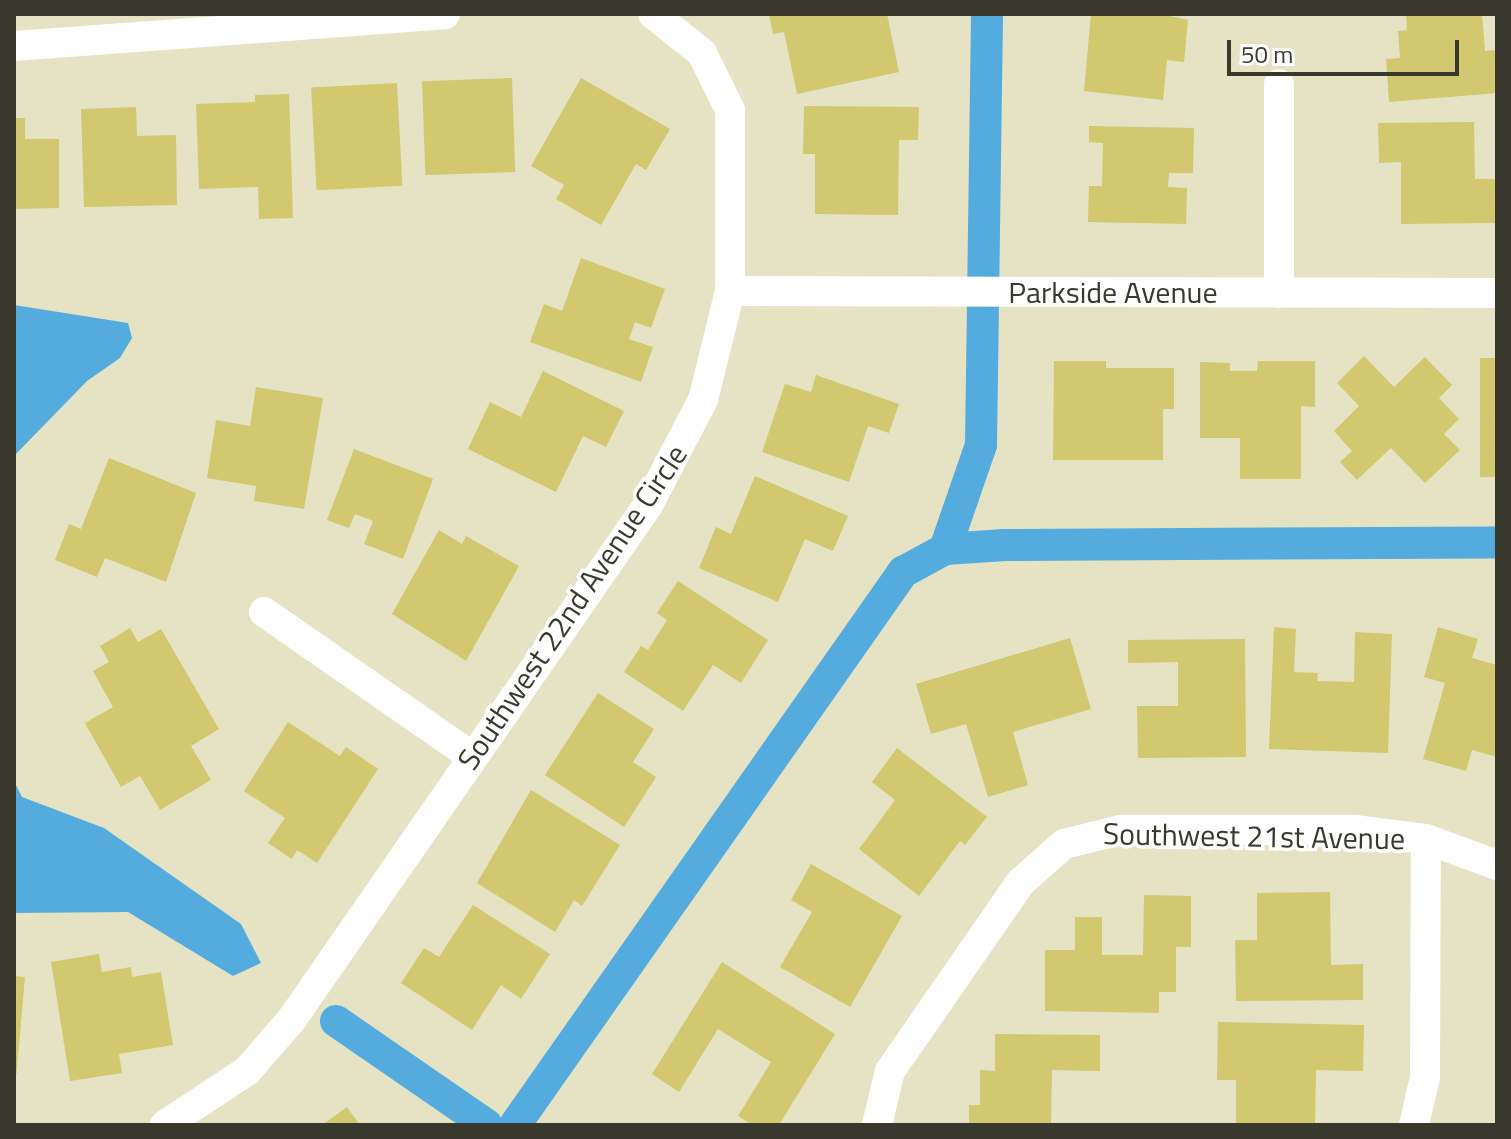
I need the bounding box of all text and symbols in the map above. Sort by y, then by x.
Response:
scale bar [1231,24,1463,74]
text: 50 m [1241,36,1293,72]
street label: Parkside Avenue [1008,274,1218,310]
street label: Southwest 22nd Avenue Circle [450,438,694,776]
street label: Southwest 21st Avenue [1103,815,1405,857]

